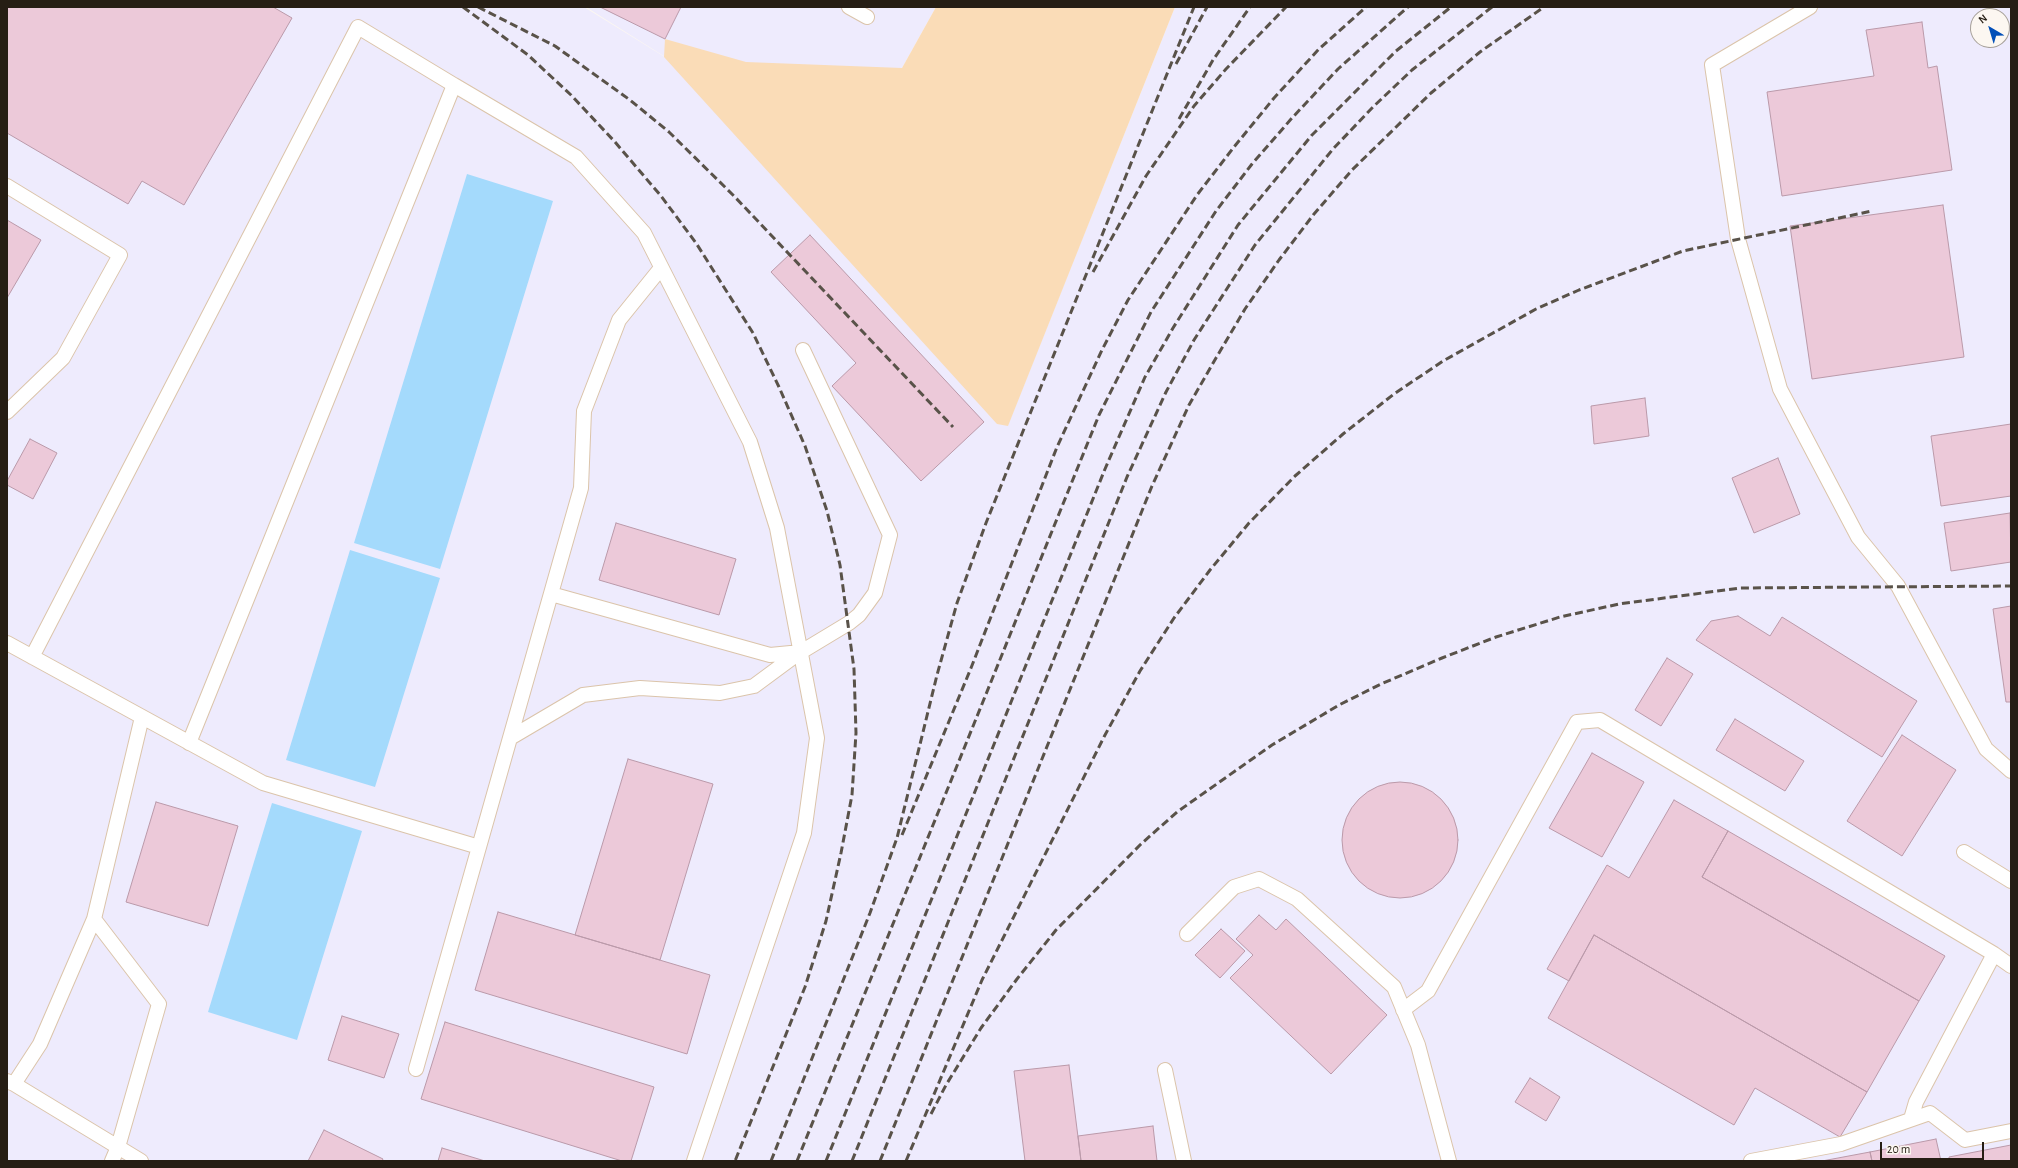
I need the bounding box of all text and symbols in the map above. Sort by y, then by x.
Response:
north arrow [1970,8,2010,48]
text: N [1977,12,1989,26]
scale bar [1882,1134,1986,1160]
text: 20 m [1887,1143,1910,1155]

